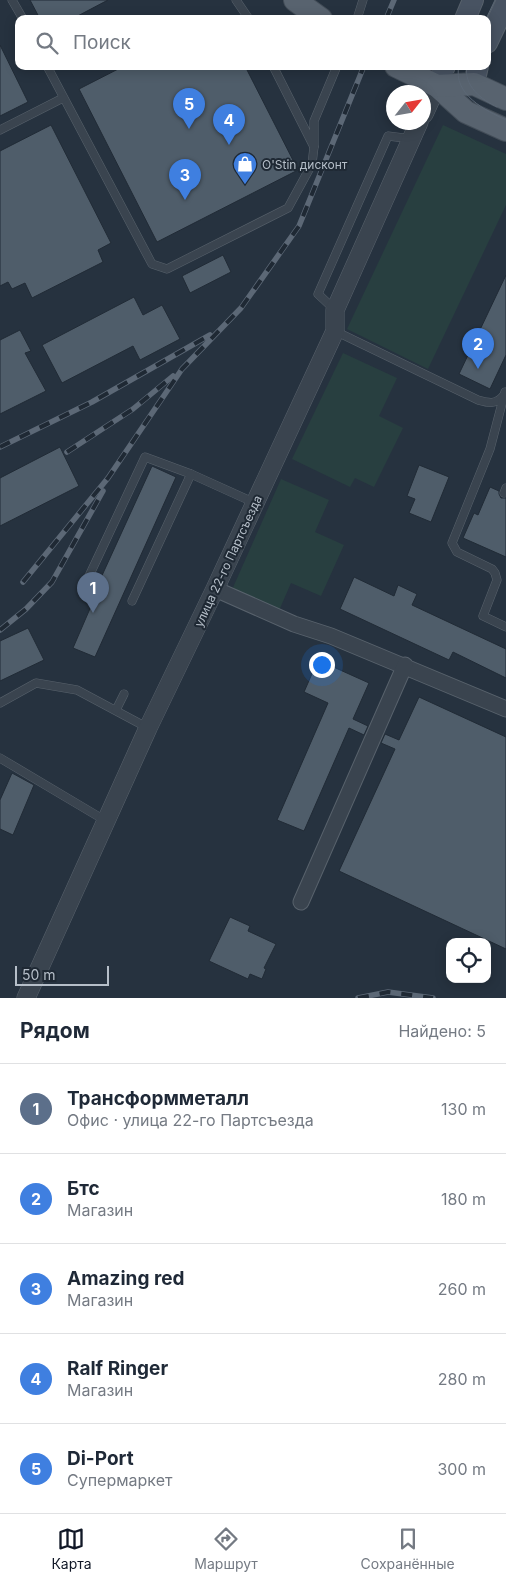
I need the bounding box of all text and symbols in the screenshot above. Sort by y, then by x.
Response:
search box [15,15,491,70]
icon: search [33,29,61,57]
text: Поиск [73,31,131,54]
north arrow [386,85,431,130]
pin: 5 [173,88,205,129]
pin: 4 [213,104,245,145]
shop icon: O'Stin дисконт [232,151,258,185]
place label: O'Stin дисконт [262,157,348,172]
pin: 3 [169,159,201,200]
pin: 2 [462,328,494,369]
street label: улица 22-го Партсъезда [191,493,265,629]
pin: 1 [77,572,109,613]
your location [309,652,335,678]
map controls [446,938,491,983]
button: locate [446,938,491,983]
scale bar [15,963,109,986]
text: 50 m [22,966,56,983]
text: Рядом [20,1018,90,1043]
text: Найдено: 5 [398,1021,486,1041]
text: Трансформметалл [67,1087,249,1110]
text: 1 [33,1099,39,1119]
text: 130 m [441,1099,486,1119]
text: Офис · улица 22-го Партсъезда [67,1110,314,1130]
text: Бтс [67,1177,100,1200]
text: 2 [31,1189,41,1209]
text: 180 m [441,1189,486,1209]
text: Магазин [67,1200,133,1220]
text: Amazing red [67,1267,185,1290]
text: 3 [31,1279,41,1299]
text: 260 m [438,1279,486,1299]
text: Магазин [67,1290,133,1310]
text: Ralf Ringer [67,1357,168,1380]
text: 4 [31,1369,41,1389]
text: 280 m [438,1369,486,1389]
text: Магазин [67,1380,133,1400]
text: Di-Port [67,1447,134,1470]
text: 5 [31,1459,41,1479]
text: 300 m [437,1459,486,1479]
text: Супермаркет [67,1470,172,1490]
tab: Карта [51,1525,92,1572]
tab: Маршрут [194,1525,258,1572]
tab: Сохранённые [361,1525,455,1572]

